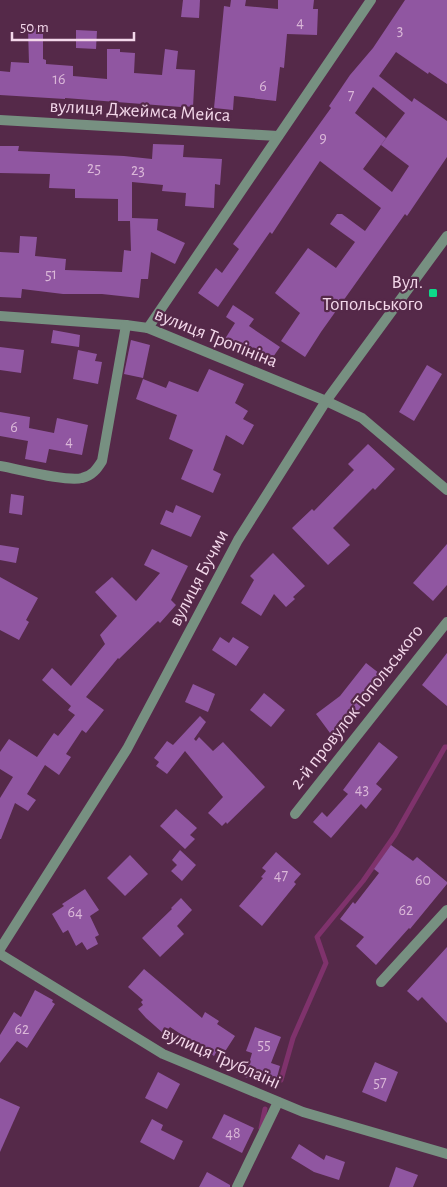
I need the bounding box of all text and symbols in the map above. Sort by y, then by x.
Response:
scale bar [12,10,135,42]
house number: 4 [296,14,304,30]
text: 50 m [20,20,49,35]
house number: 3 [397,22,403,38]
house number: 16 [52,71,66,87]
house number: 6 [259,78,267,94]
house number: 7 [348,87,355,103]
street label: вулиця Джеймса Мейса [49,97,231,125]
house number: 9 [319,130,327,146]
house number: 25 [87,160,101,176]
house number: 23 [131,162,145,178]
house number: 51 [45,266,57,282]
place label: Вул. Топольського [322,273,423,314]
marker: Вул. Топольського [427,287,439,299]
street label: вулиця Тропініна [152,305,281,371]
house number: 6 [10,419,18,435]
house number: 4 [65,433,73,449]
street label: вулиця Бучми [166,527,232,629]
street label: 2-й провулок Топольського [287,621,427,793]
house number: 43 [355,781,369,797]
house number: 47 [274,867,289,883]
house number: 60 [415,872,431,888]
house number: 62 [399,902,413,918]
house number: 64 [67,904,83,920]
house number: 62 [15,1021,29,1037]
street label: вулиця Трублаїні [159,1023,283,1093]
house number: 55 [257,1036,271,1052]
house number: 57 [373,1074,387,1090]
house number: 48 [225,1125,241,1141]

